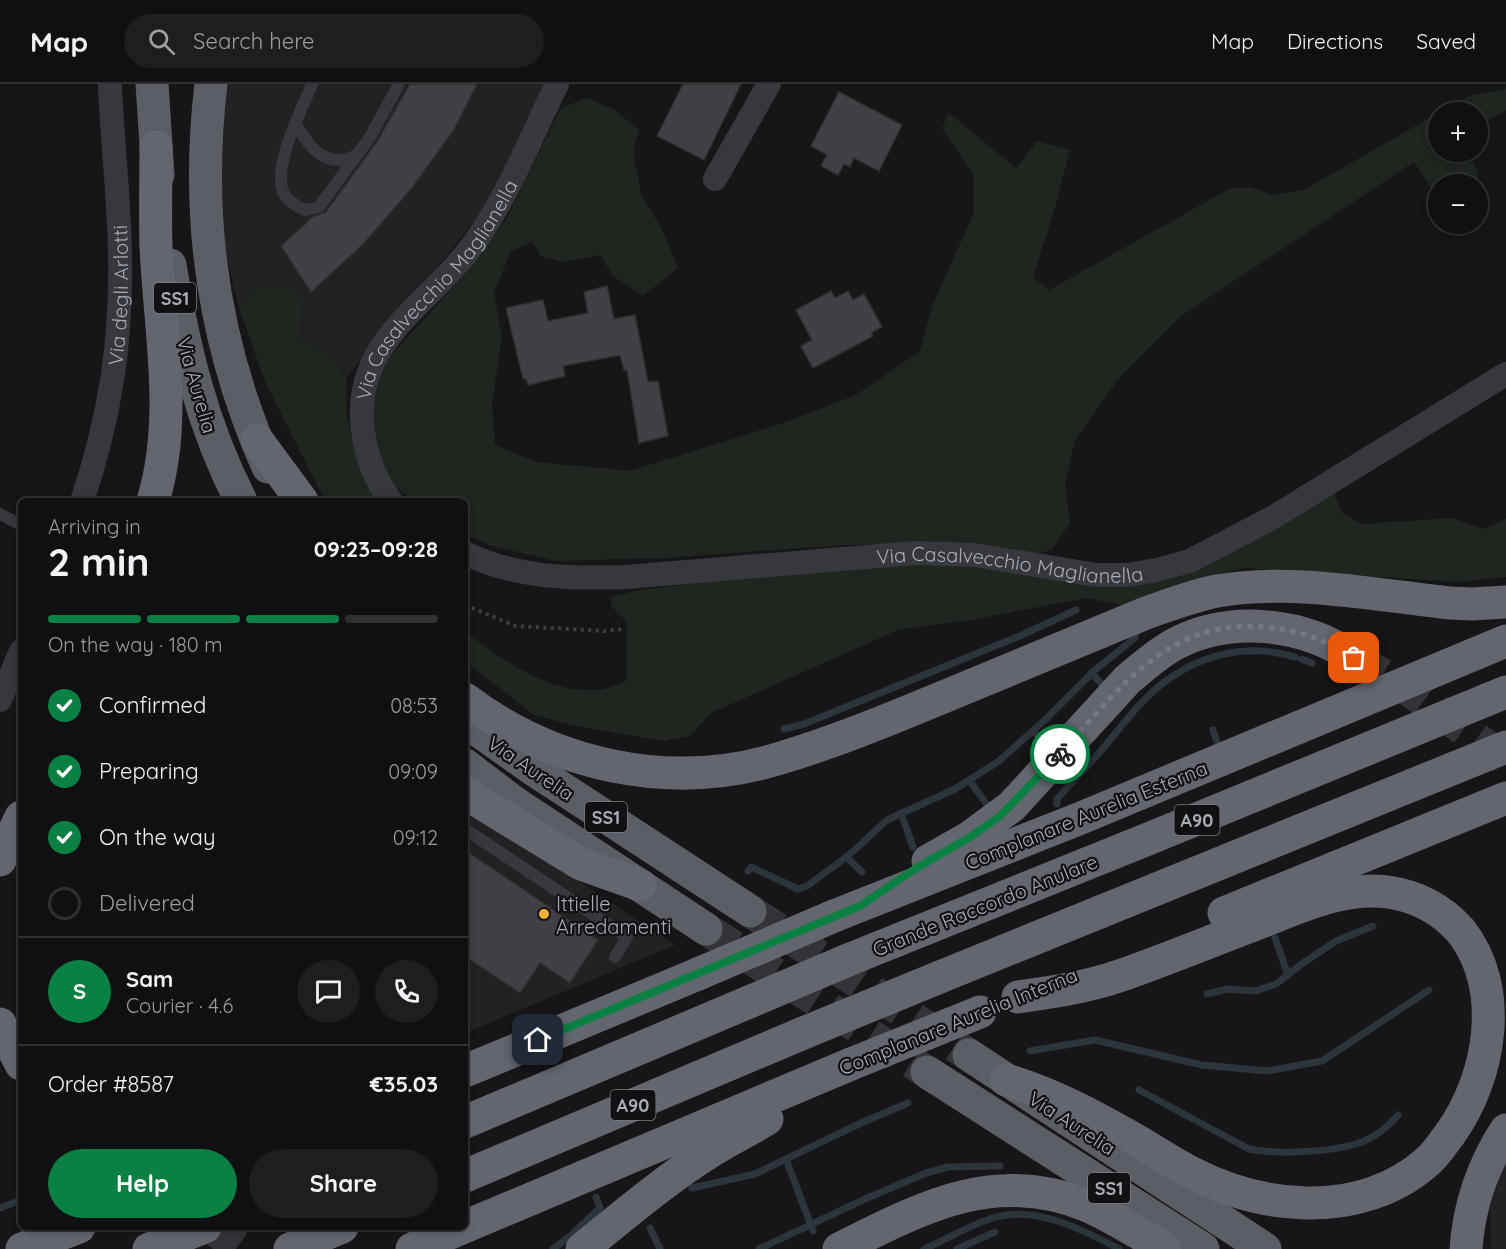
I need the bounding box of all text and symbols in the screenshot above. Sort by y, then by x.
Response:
search box [124,14,544,68]
text: Map [30,24,88,59]
icon: search [145,25,178,58]
text: Search here [193,27,315,55]
text: Map [1211,28,1254,54]
text: Directions [1287,28,1383,54]
text: Saved [1416,28,1476,54]
map controls [1428,102,1488,234]
button: + [1428,102,1488,162]
button: − [1428,174,1488,234]
street label: Via Casalvecchio Maglianella [350,175,522,401]
street label: Via degli Arlotti [102,225,133,367]
road number: SS1 [154,283,196,313]
street label: Via Aurelia [171,334,223,436]
text: Arriving in [48,514,141,539]
text: 09:23–09:28 [314,535,438,563]
text: 2 min [48,537,150,586]
street label: Via Casalvecchio Maglianella [875,540,1145,588]
text: On the way · 180 m [48,632,222,657]
pin [1328,632,1379,683]
icon: bag [1337,641,1370,674]
icon: check [48,689,81,722]
text: Confirmed [99,691,206,719]
text: 08:53 [390,693,438,718]
courier [1030,724,1090,784]
street label: Via Aurelia [483,730,579,806]
icon: bike [1044,738,1077,771]
icon: check [48,755,81,788]
street label: Complanare Aurelia Esterna [961,755,1211,875]
text: Preparing [99,757,199,785]
text: 09:09 [388,759,438,784]
road number: SS1 [585,802,627,832]
road number: A90 [1174,805,1220,835]
icon: check [48,821,81,854]
text: On the way [99,823,215,851]
text: 09:12 [393,825,438,850]
street label: Grande Raccordo Anulare [869,848,1101,962]
text: Delivered [99,889,195,917]
place label: Ittielle Arredamenti [556,891,672,939]
marker: Ittielle Arredamenti [537,907,551,921]
button: chat [297,960,360,1023]
button: phone [375,960,438,1023]
street label: Complanare Aurelia Interna [835,962,1081,1080]
text: Sam [126,965,173,993]
text: S [73,977,86,1005]
text: Courier · 4.6 [126,993,233,1018]
pin [512,1014,563,1065]
icon: home [521,1023,554,1056]
text: Order #8587 [48,1070,174,1098]
text: €35.03 [370,1070,438,1098]
street label: Via Aurelia [1024,1086,1120,1160]
road number: A90 [610,1090,656,1120]
button: Help [48,1149,237,1218]
button: Share [249,1149,438,1218]
road number: SS1 [1088,1173,1130,1203]

